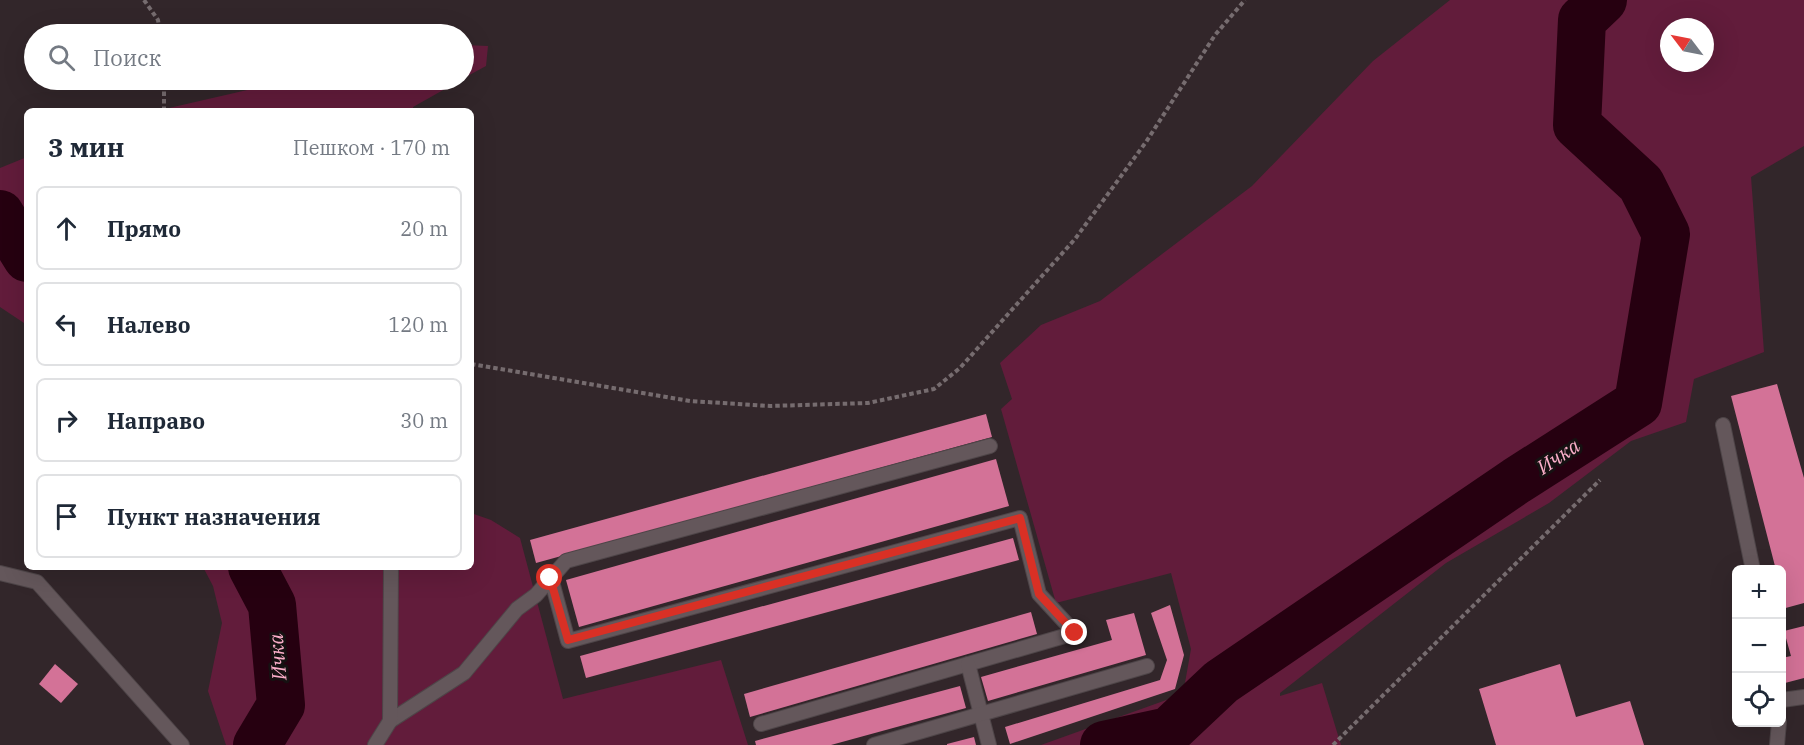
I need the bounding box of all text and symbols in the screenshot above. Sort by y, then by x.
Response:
north arrow [1660,18,1714,72]
search box [24,24,474,90]
icon: search [45,41,78,74]
text: Поиск [93,43,161,72]
text: 3 мин [48,130,124,164]
text: Пешком · 170 m [293,134,450,161]
icon: ahead [50,212,83,245]
text: Прямо [107,214,181,243]
text: 20 m [400,215,448,242]
icon: left [50,308,83,341]
text: Налево [107,310,191,339]
text: 120 m [388,311,448,338]
icon: right [50,404,83,437]
text: Направо [107,406,205,435]
text: 30 m [400,407,448,434]
water label: Ичка [1530,432,1585,481]
icon: arrive [50,500,83,533]
text: Пункт назначения [107,502,321,531]
route start [536,564,562,590]
map controls [1732,565,1786,727]
button: + [1732,565,1786,619]
route end [1061,619,1087,645]
button: − [1732,619,1786,673]
water label: Ичка [262,632,293,682]
button: locate [1732,673,1786,727]

